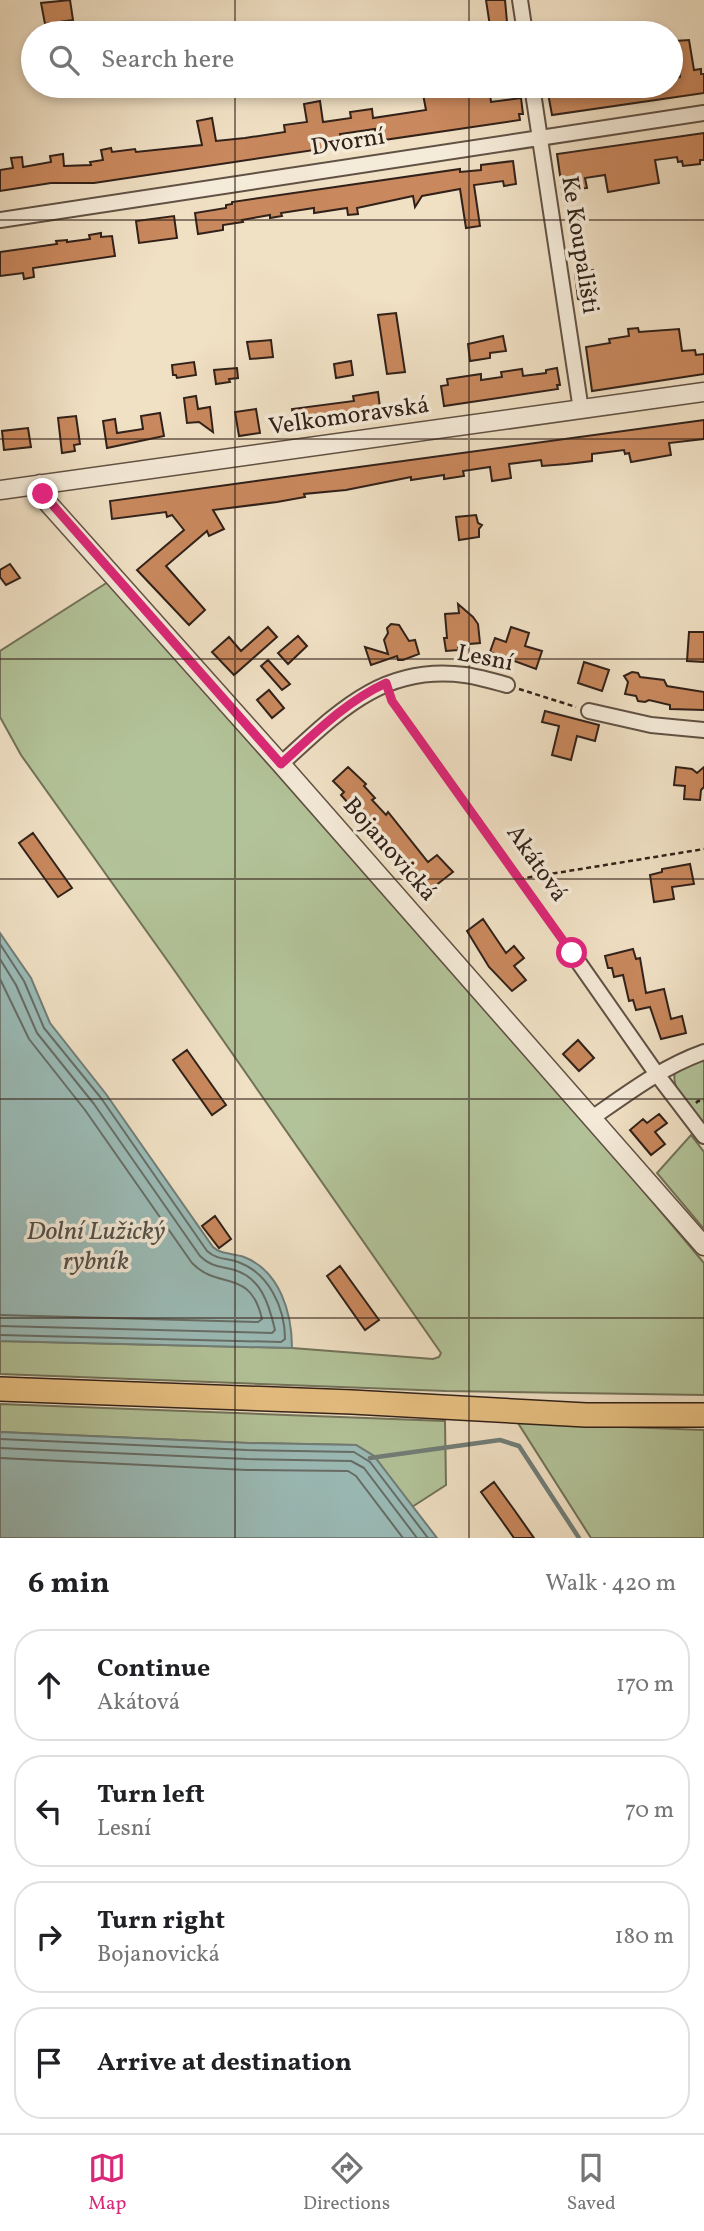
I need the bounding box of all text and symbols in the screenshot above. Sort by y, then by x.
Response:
search box [21,21,683,98]
icon: search [45,41,83,79]
text: Search here [101,42,234,78]
street label: Dvorní [309,120,387,166]
street label: Ke Koupališti [551,174,607,316]
street label: Velkomoravská [267,389,431,445]
route end [27,478,58,509]
street label: Lesní [454,637,516,681]
street label: Bojanovická [334,790,444,910]
street label: Akátová [497,819,575,909]
route start [556,937,587,968]
water label: Dolní Lužický rybník [26,1214,166,1280]
text: 6 min [28,1563,110,1605]
text: Walk · 420 m [545,1568,676,1600]
text: Continue [97,1651,210,1687]
icon: ahead [30,1666,68,1704]
text: 170 m [616,1669,674,1701]
text: Akátová [97,1687,180,1719]
text: Turn left [97,1777,205,1813]
icon: left [30,1792,68,1830]
text: 70 m [625,1795,674,1827]
text: Lesní [97,1813,151,1845]
text: Turn right [97,1903,225,1939]
icon: right [30,1918,68,1956]
text: 180 m [615,1921,674,1953]
text: Bojanovická [97,1939,220,1971]
icon: arrive [30,2044,68,2082]
text: Arrive at destination [97,2045,352,2081]
tab: Map [88,2149,126,2217]
tab: Directions [303,2149,390,2217]
tab: Saved [567,2149,616,2217]

